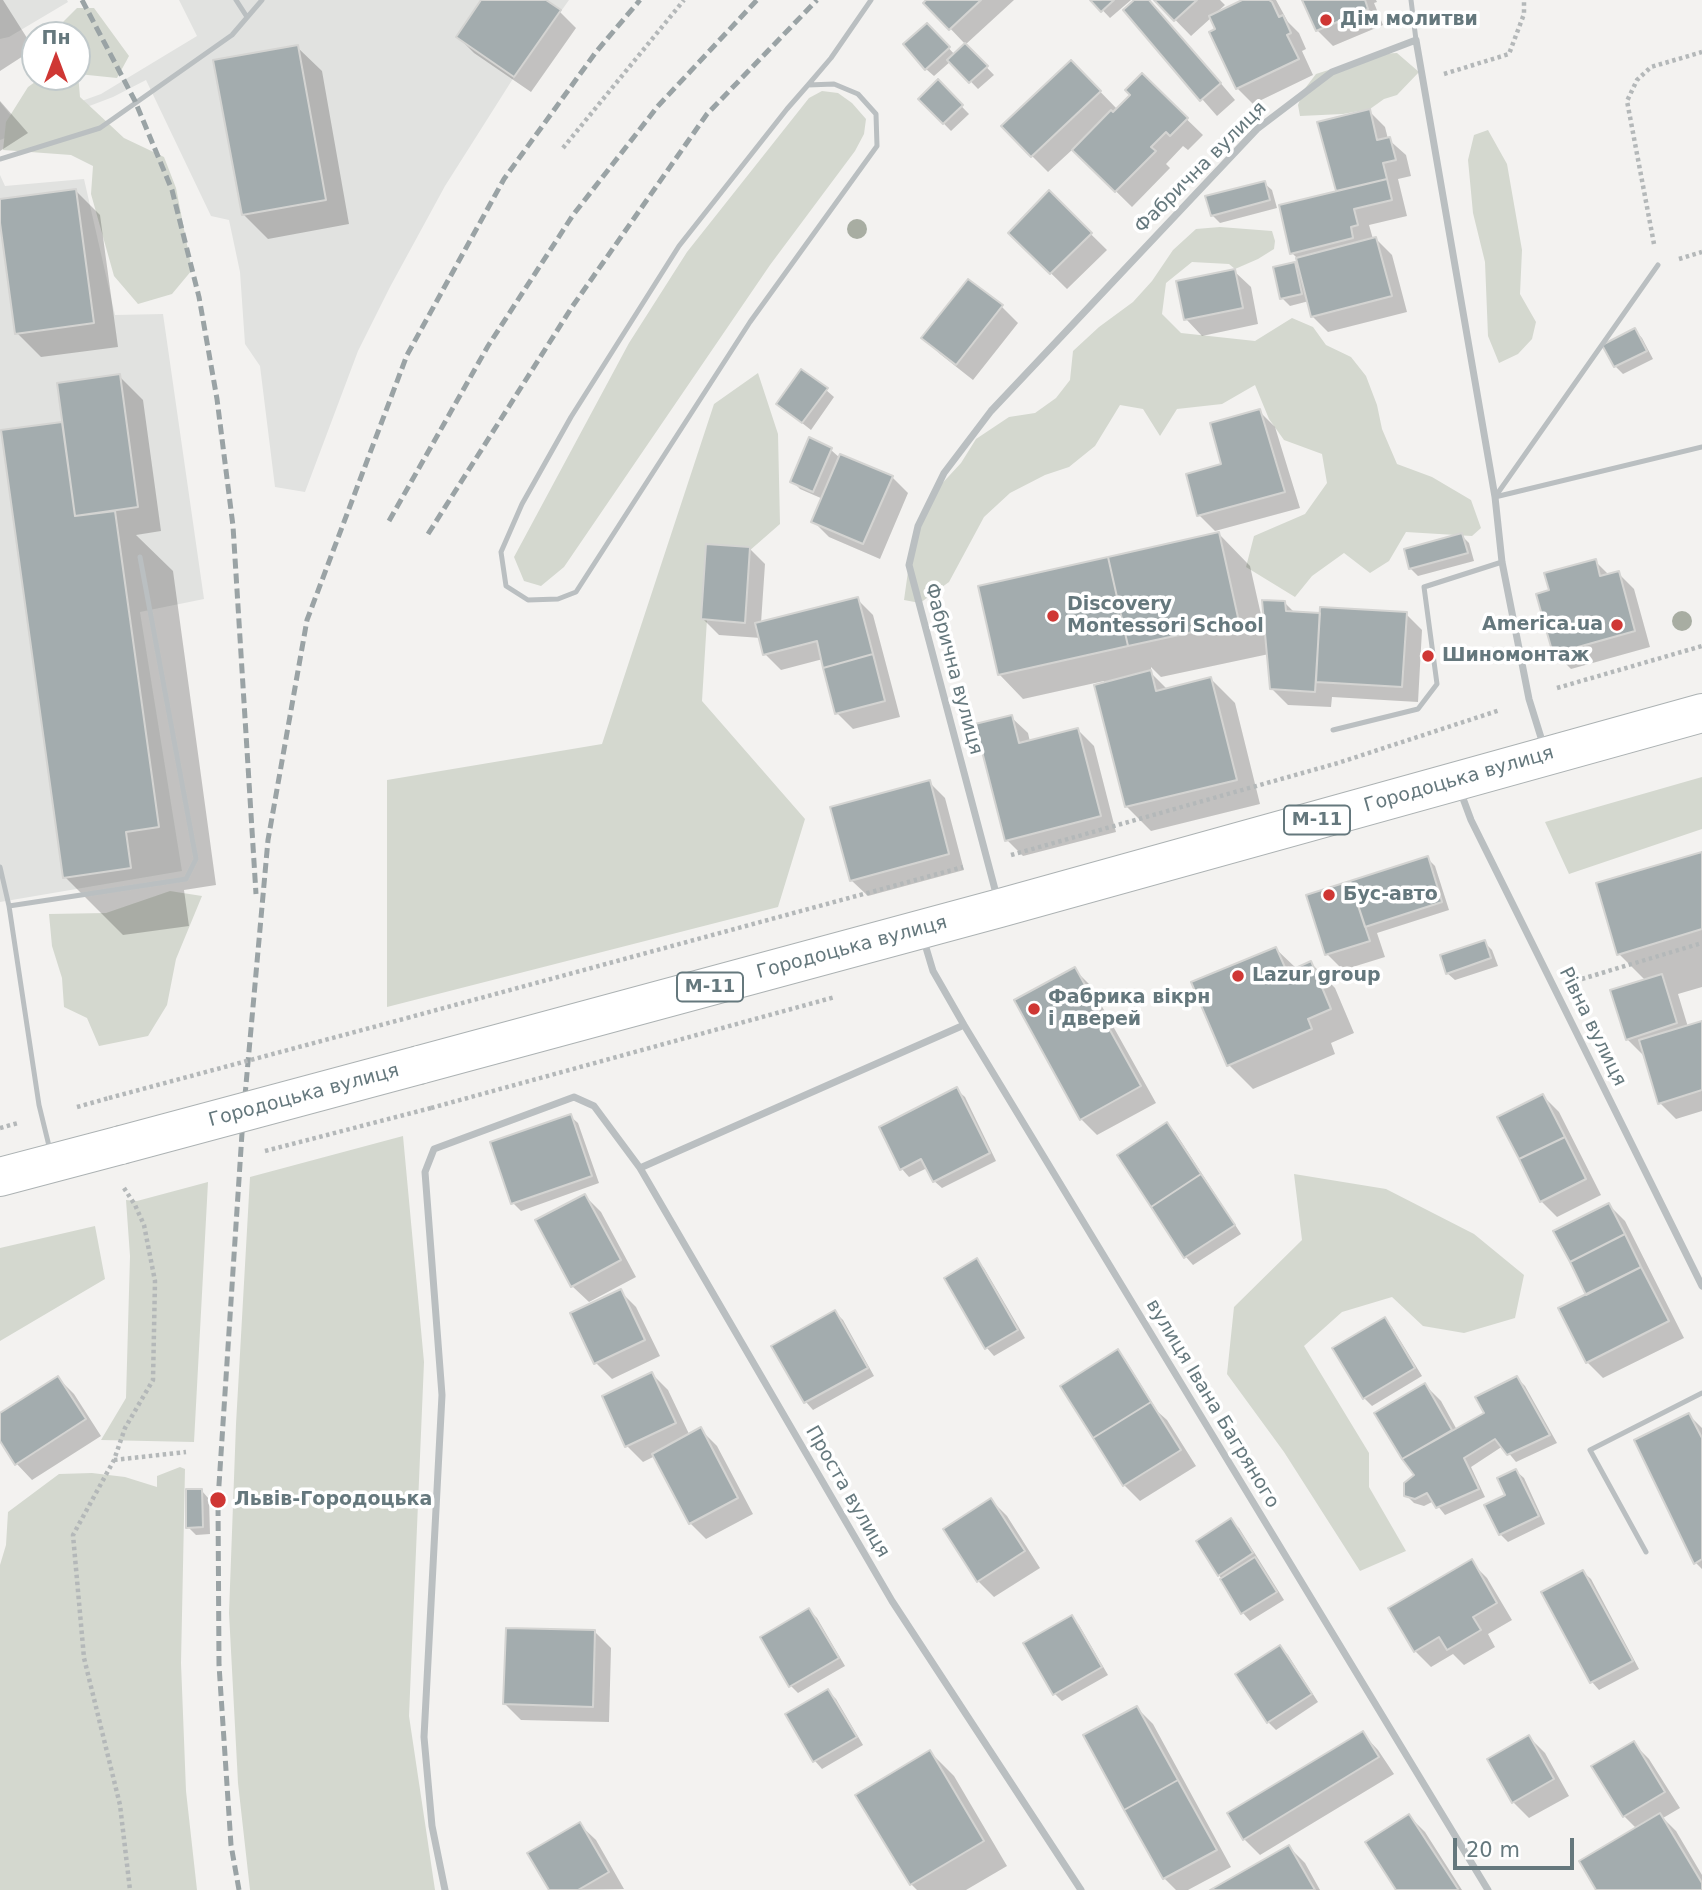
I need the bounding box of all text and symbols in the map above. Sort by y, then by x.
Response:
place label: Дім молитви [1340,9,1478,31]
marker: Дім молитви [1318,12,1334,28]
north arrow [21,21,91,91]
text: Пн [41,26,71,48]
street label: Фабрична вулиця [1130,97,1272,239]
street label: Фабрична вулиця [919,581,987,757]
place label: Discovery Montessori School [1067,594,1264,638]
marker: Discovery Montessori School [1045,608,1061,624]
place label: America.ua [1482,614,1603,636]
marker: America.ua [1609,617,1625,633]
place label: Шиномонтаж [1442,645,1589,667]
marker: Шиномонтаж [1420,648,1436,664]
street label: Городоцька вулиця [1362,742,1556,818]
road number: М-11 [1284,806,1350,834]
place label: Бус-авто [1343,884,1438,906]
marker: Бус-авто [1321,887,1337,903]
street label: Городоцька вулиця [754,912,950,984]
street label: Рівна вулиця [1553,964,1631,1090]
place label: Lazur group [1252,965,1381,987]
marker: Lazur group [1230,968,1246,984]
road number: М-11 [677,972,743,1002]
place label: Фабрика вікрн і дверей [1048,987,1210,1031]
marker: Фабрика вікрн і дверей [1026,1001,1042,1017]
street label: Городоцька вулиця [206,1060,402,1132]
street label: вулиця Івана Багряного [1141,1295,1283,1513]
street label: Проста вулиця [800,1422,894,1562]
place label: Львів-Городоцька [234,1489,432,1511]
marker: Львів-Городоцька [208,1490,228,1510]
scale bar [1457,1824,1578,1868]
text: 20 m [1466,1838,1520,1862]

